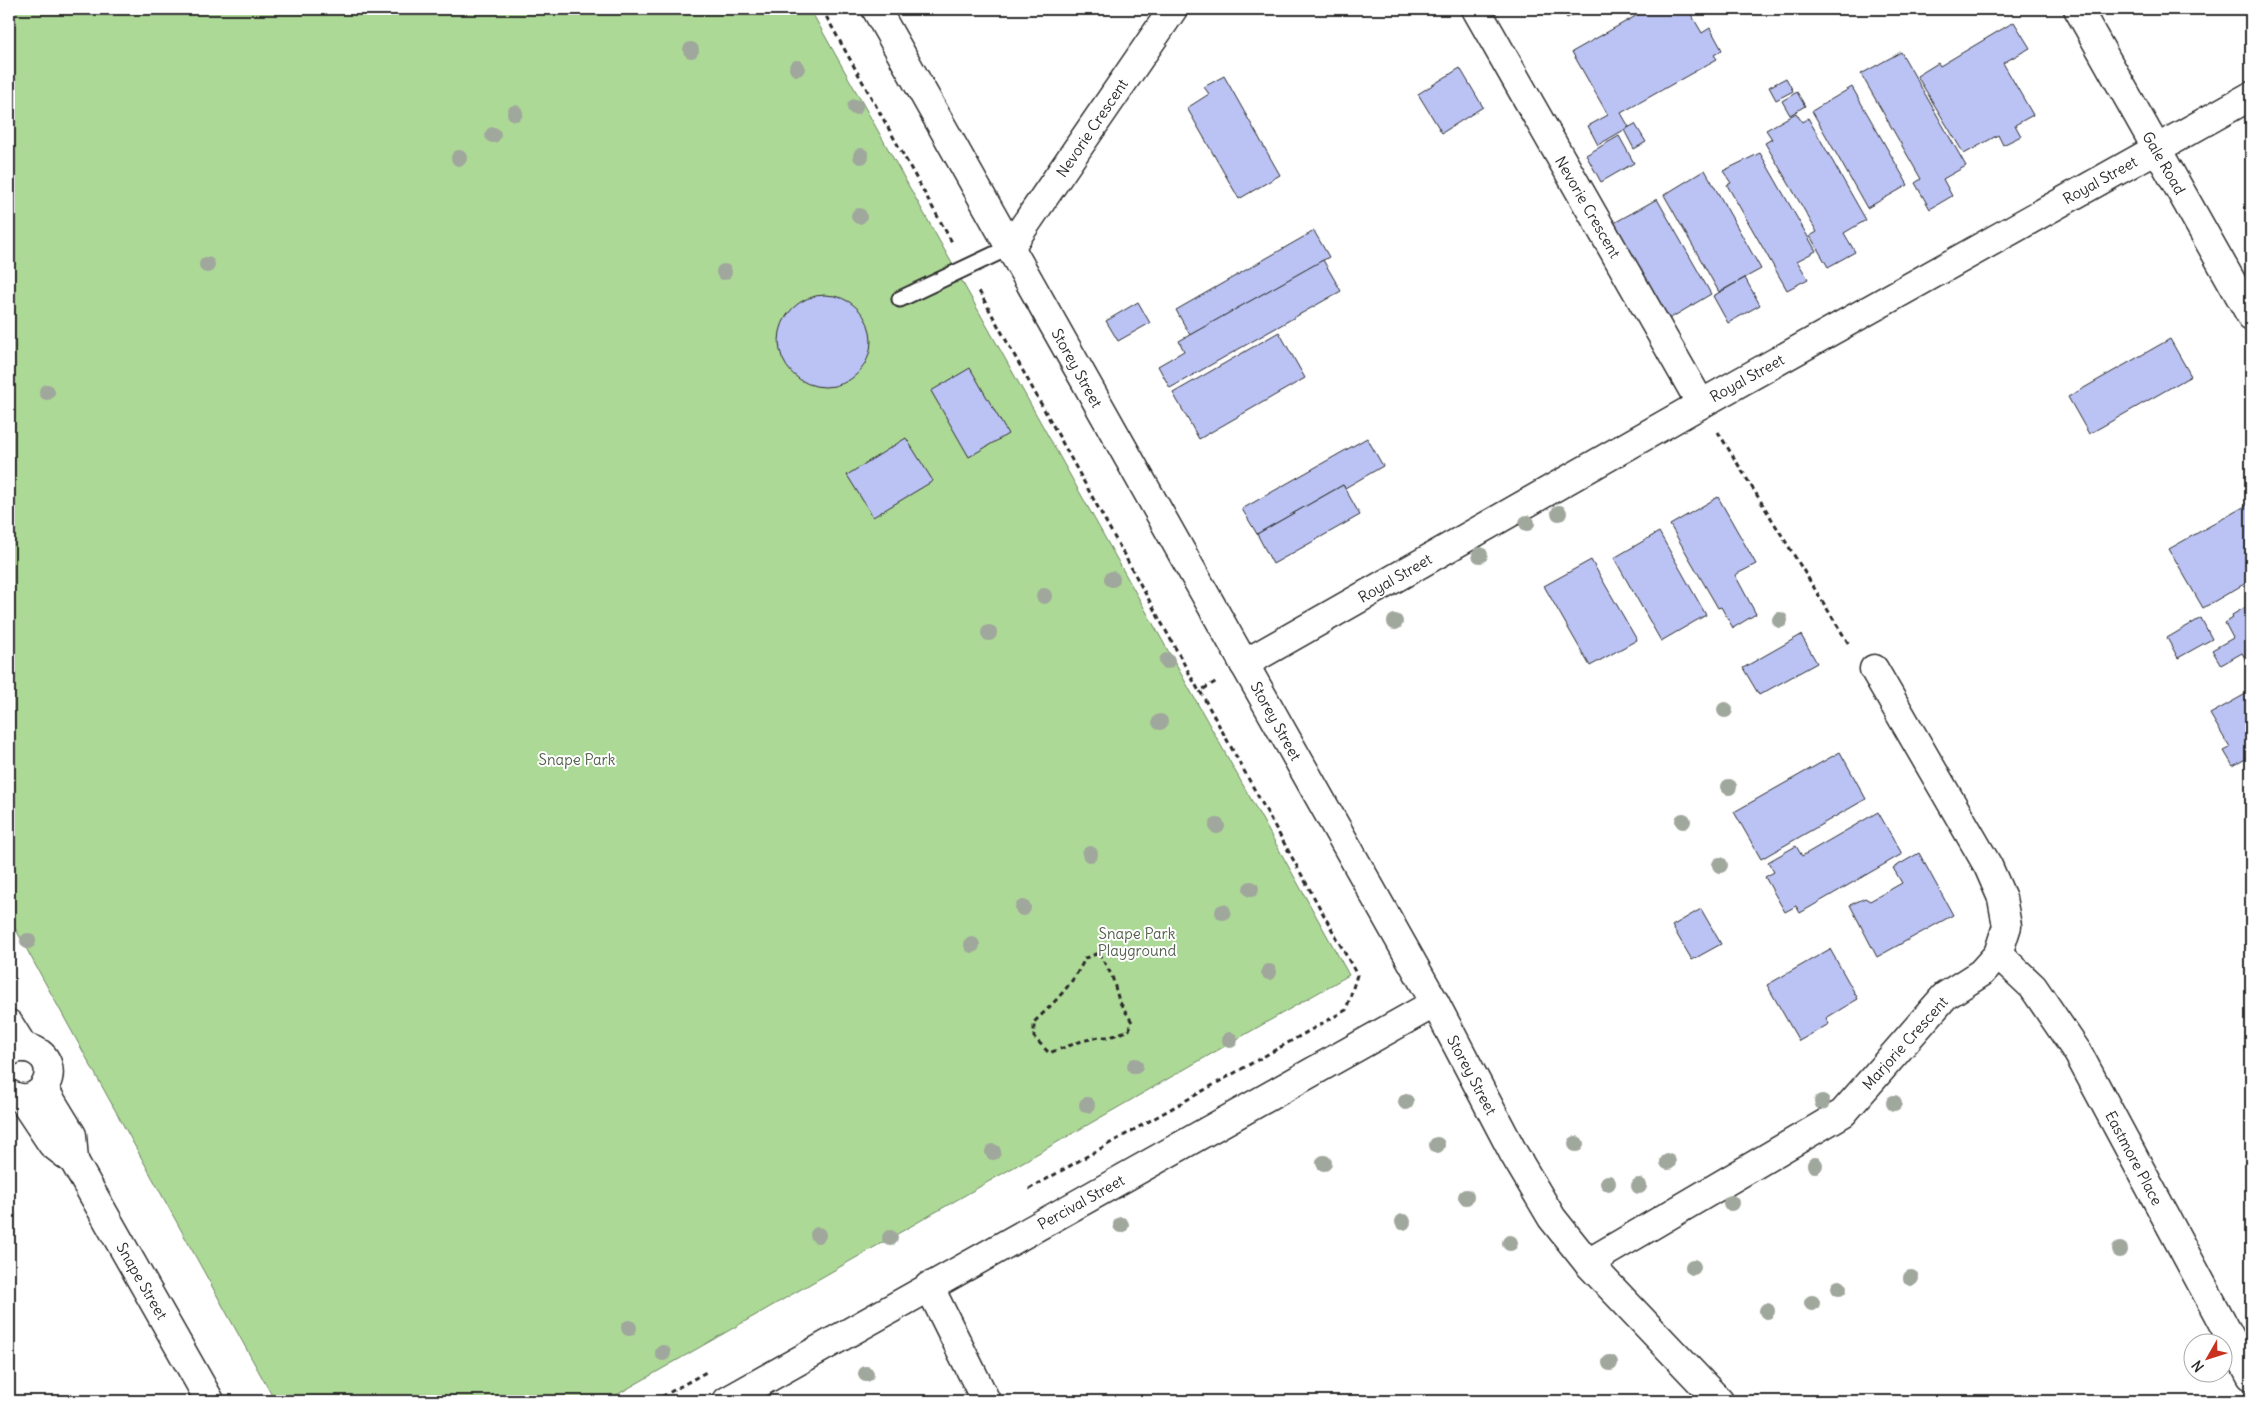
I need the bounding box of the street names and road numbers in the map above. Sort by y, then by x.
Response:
street label: Nevorie Crescent [1052,75,1132,181]
street label: Gale Road [2138,128,2190,198]
street label: Royal Street [2060,152,2140,208]
street label: Nevorie Crescent [1551,153,1625,261]
street label: Storey Street [1047,325,1107,411]
street label: Royal Street [1707,350,1787,406]
street label: Royal Street [1355,549,1435,607]
street label: Storey Street [1246,678,1306,764]
street label: Marjorie Crescent [1858,992,1952,1094]
street label: Storey Street [1443,1032,1501,1118]
street label: Eastmore Place [2101,1108,2167,1208]
street label: Percival Street [1034,1170,1128,1234]
street label: Snape Street [112,1239,172,1323]

